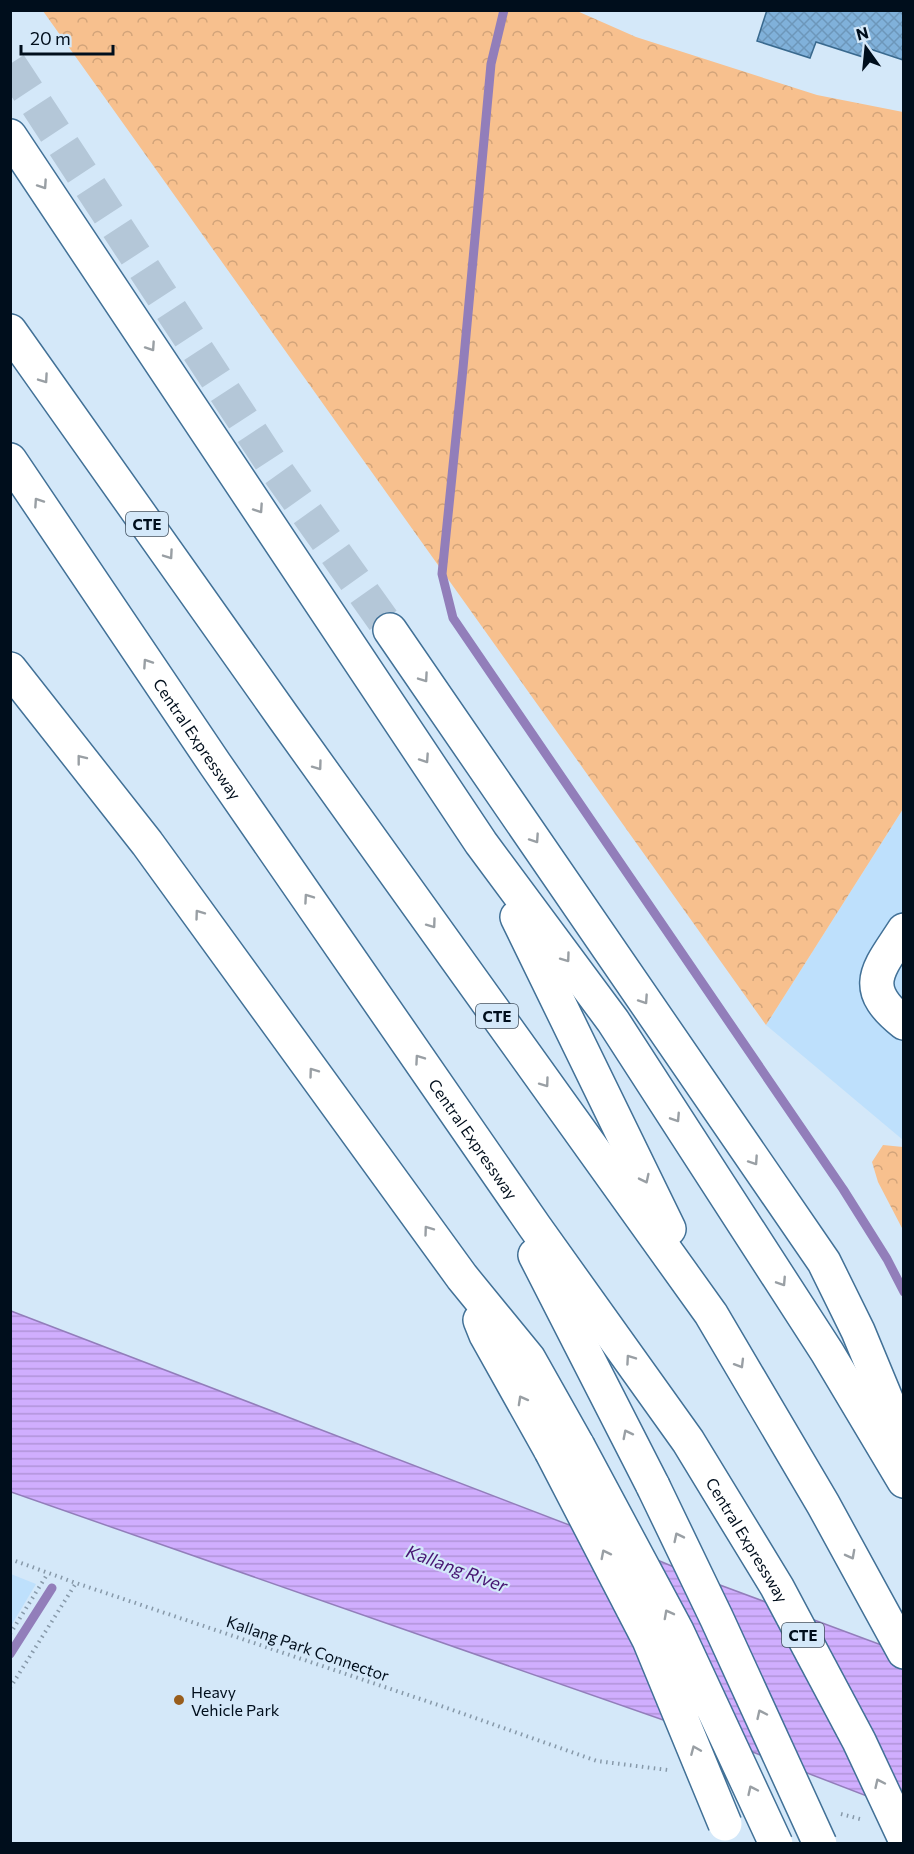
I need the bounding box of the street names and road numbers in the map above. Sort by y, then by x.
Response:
road number: CTE [126,512,168,536]
street label: Central Expressway [150,674,246,803]
road number: CTE [476,1004,518,1028]
street label: Central Expressway [426,1075,522,1203]
street label: Central Expressway [703,1474,793,1605]
street label: Kallang Park Connector [224,1611,392,1685]
road number: CTE [782,1623,824,1647]

